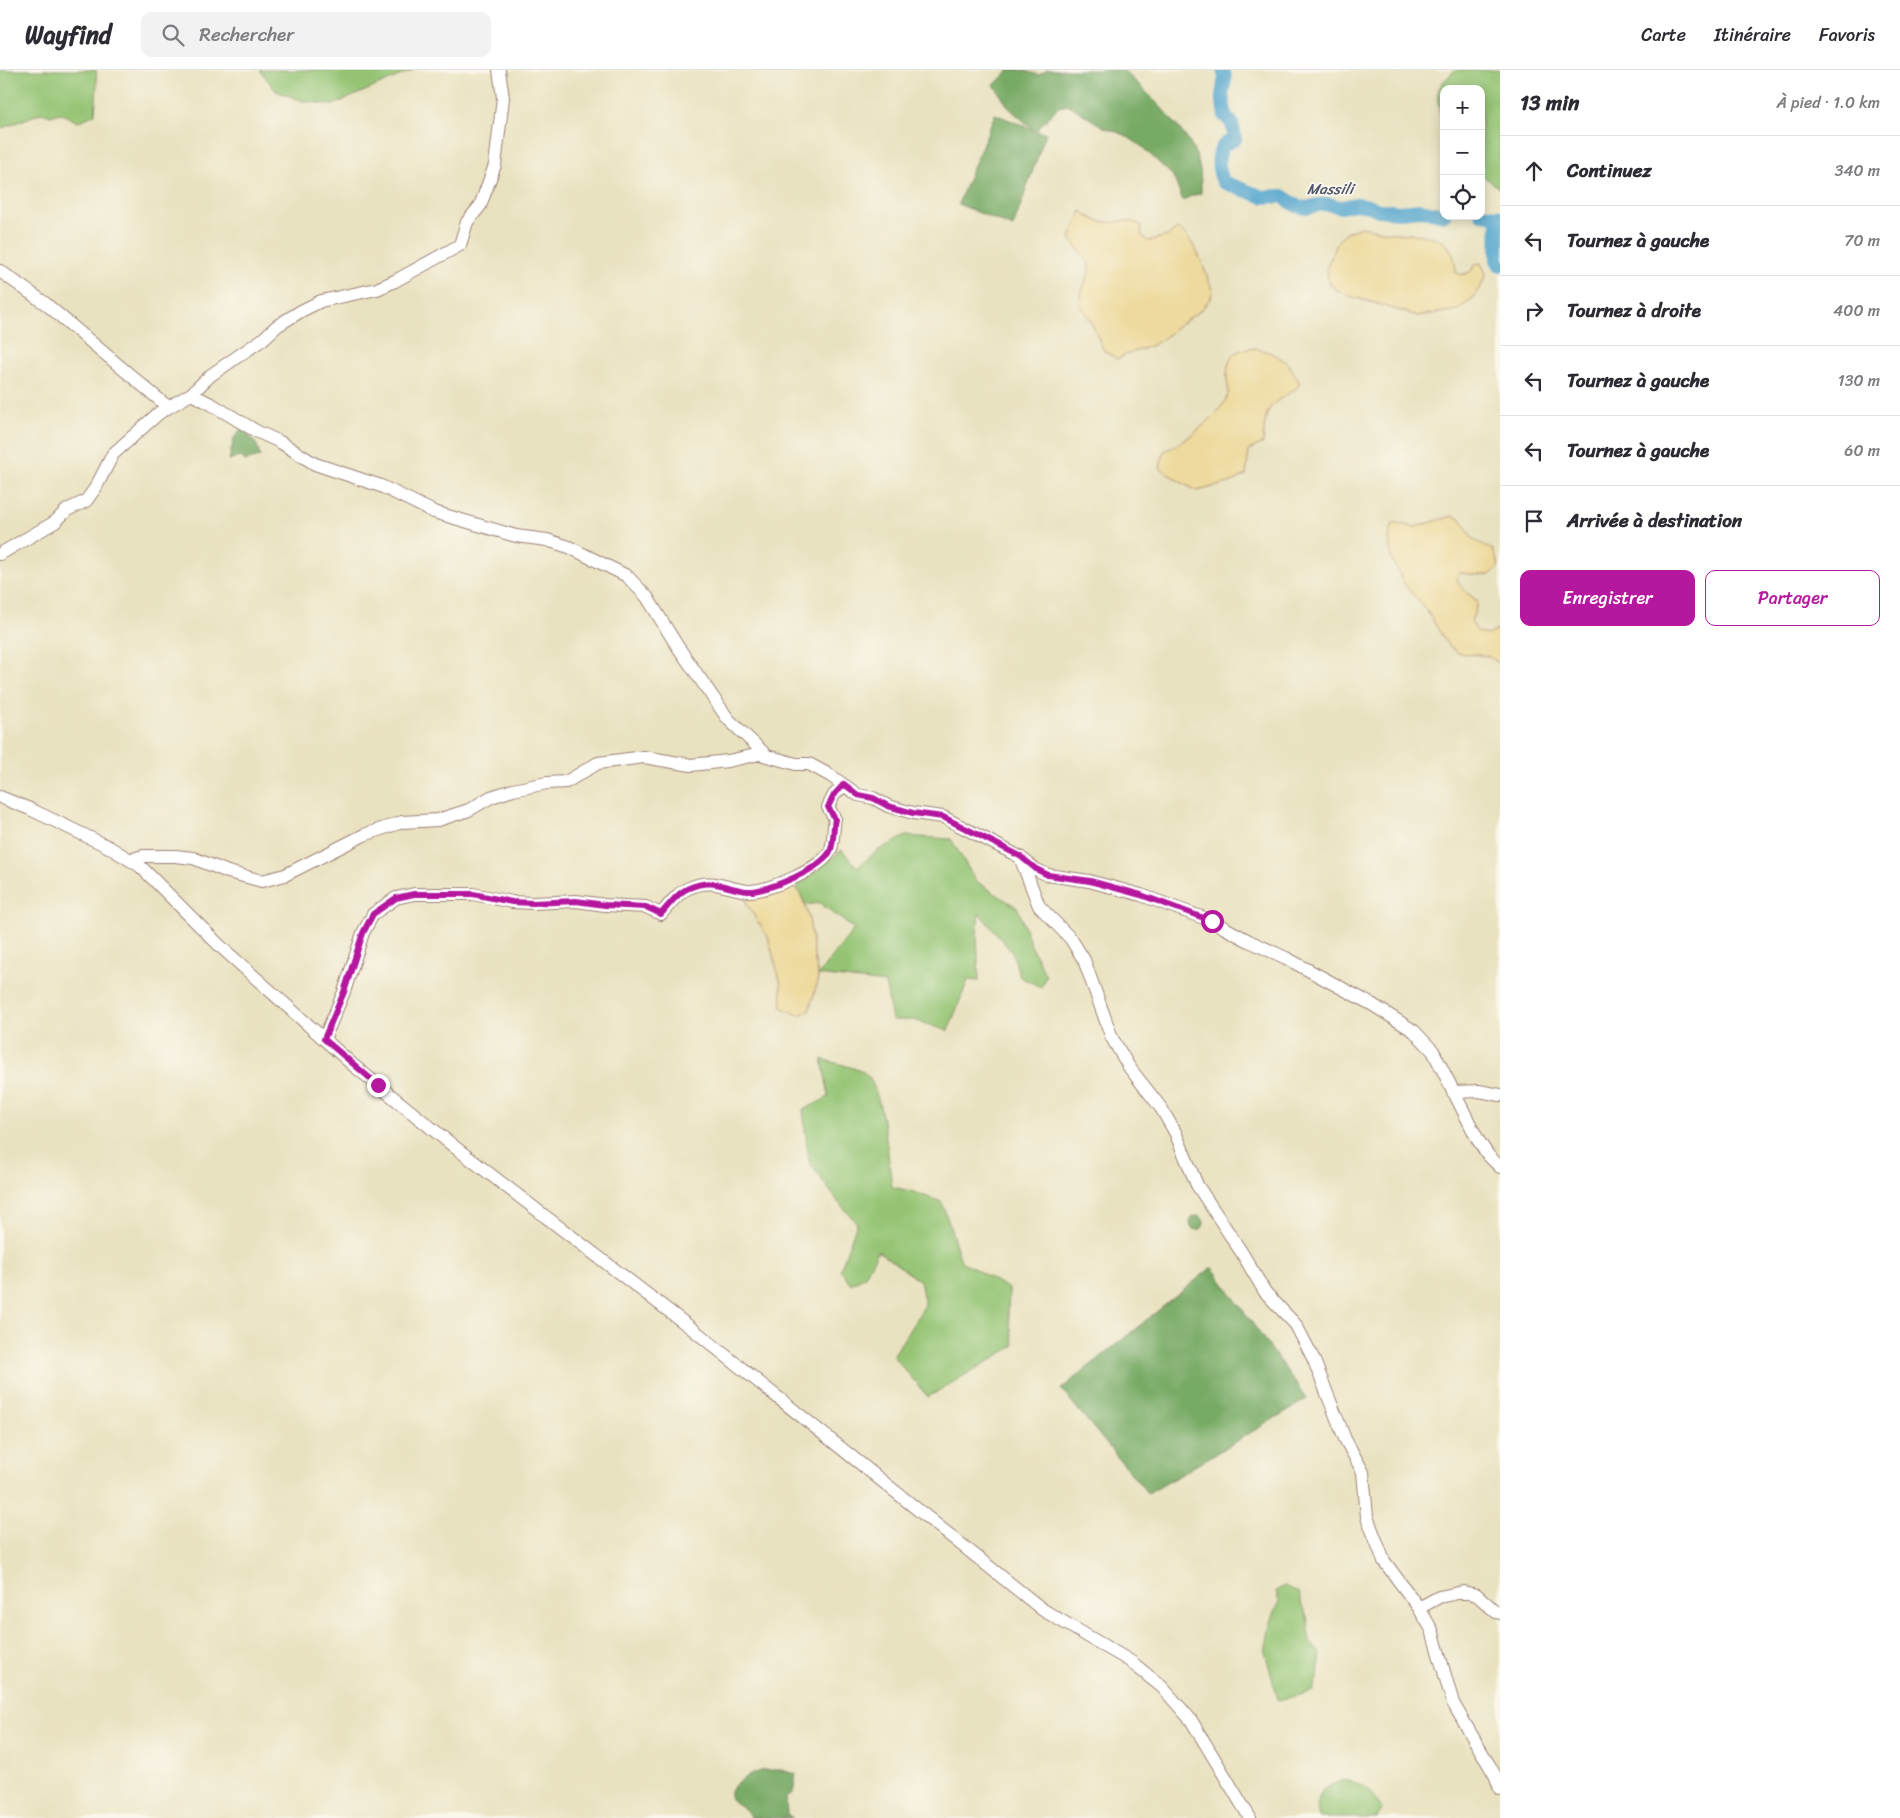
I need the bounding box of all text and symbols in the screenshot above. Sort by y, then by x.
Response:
search box [141,12,491,57]
text: Wayfind [25,14,111,56]
text: Rechercher [199,18,294,51]
text: Carte [1641,19,1686,51]
text: Itinéraire [1714,19,1791,51]
text: Favoris [1819,19,1875,51]
icon: search [159,21,187,49]
text: 13 min [1520,84,1579,122]
map controls [1440,85,1485,220]
button: + [1440,85,1485,130]
text: À pied · 1.0 km [1776,88,1880,117]
button: − [1440,130,1485,175]
text: Continuez [1567,154,1652,187]
text: 340 m [1835,156,1880,185]
icon: ahead [1520,157,1548,185]
button: locate [1440,175,1485,220]
water label: Massili [1307,176,1356,202]
text: Tournez à gauche [1567,224,1709,257]
text: 70 m [1844,226,1880,255]
icon: left [1520,227,1548,255]
text: Tournez à droite [1567,294,1701,327]
text: 400 m [1833,296,1880,325]
icon: right [1520,297,1548,325]
text: Tournez à gauche [1567,364,1709,397]
text: 130 m [1838,366,1880,395]
icon: left [1520,367,1548,395]
text: Tournez à gauche [1567,434,1709,467]
text: 60 m [1844,436,1880,465]
icon: left [1520,437,1548,465]
text: Arrivée à destination [1567,504,1742,537]
icon: arrive [1520,507,1548,535]
button: Enregistrer [1520,570,1695,626]
button: Partager [1705,570,1880,626]
route start [1201,910,1224,933]
route end [367,1074,390,1097]

